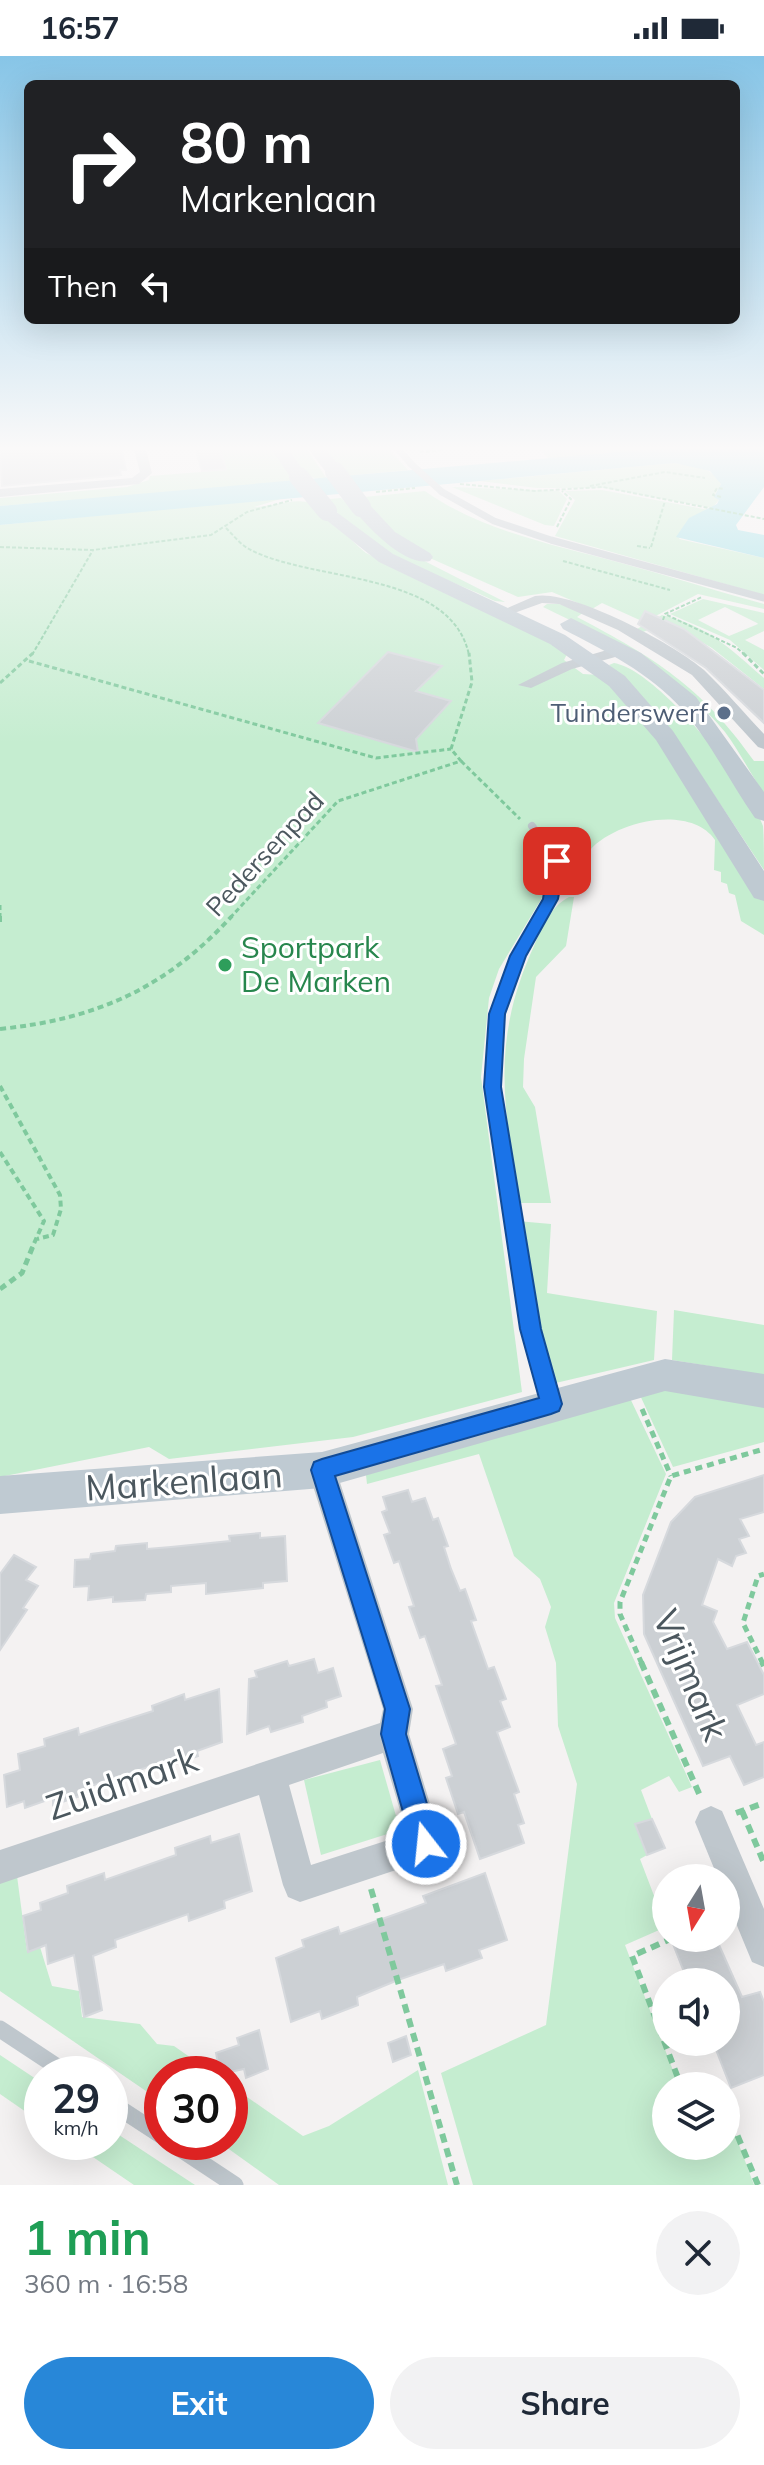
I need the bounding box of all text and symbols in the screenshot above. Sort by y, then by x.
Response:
text: 16:57 [40,9,119,47]
text: 80 m [180,107,313,177]
icon: right [48,112,152,216]
text: Markenlaan [180,176,377,221]
icon: left [134,264,178,308]
text: Then [48,267,118,305]
place label: Tuinderswerf [551,696,709,729]
marker: Tuinderswerf [715,704,733,722]
street label: Pedersenpad [198,784,331,923]
pin [523,827,591,895]
icon: arrive [535,839,579,883]
place label: Sportpark De Marken [241,928,391,1000]
marker: Sportpark De Marken [216,956,234,974]
street label: Markenlaan [84,1451,284,1510]
street label: Vrijmark [644,1602,739,1748]
street label: Zuidmark [40,1736,204,1829]
position arrow [384,1802,468,1886]
north arrow [652,1864,740,1952]
map controls [652,1864,740,2160]
button: sound [652,1968,740,2056]
speed limit sign: 30 [144,2056,248,2160]
button: layers [652,2072,740,2160]
text: 29 [52,2073,100,2123]
text: km/h [53,2115,99,2140]
text: 1 min [24,2207,151,2267]
button: close [656,2211,740,2295]
text: 360 m · 16:58 [24,2267,188,2300]
button: Exit [24,2357,374,2449]
button: Share [390,2357,740,2449]

